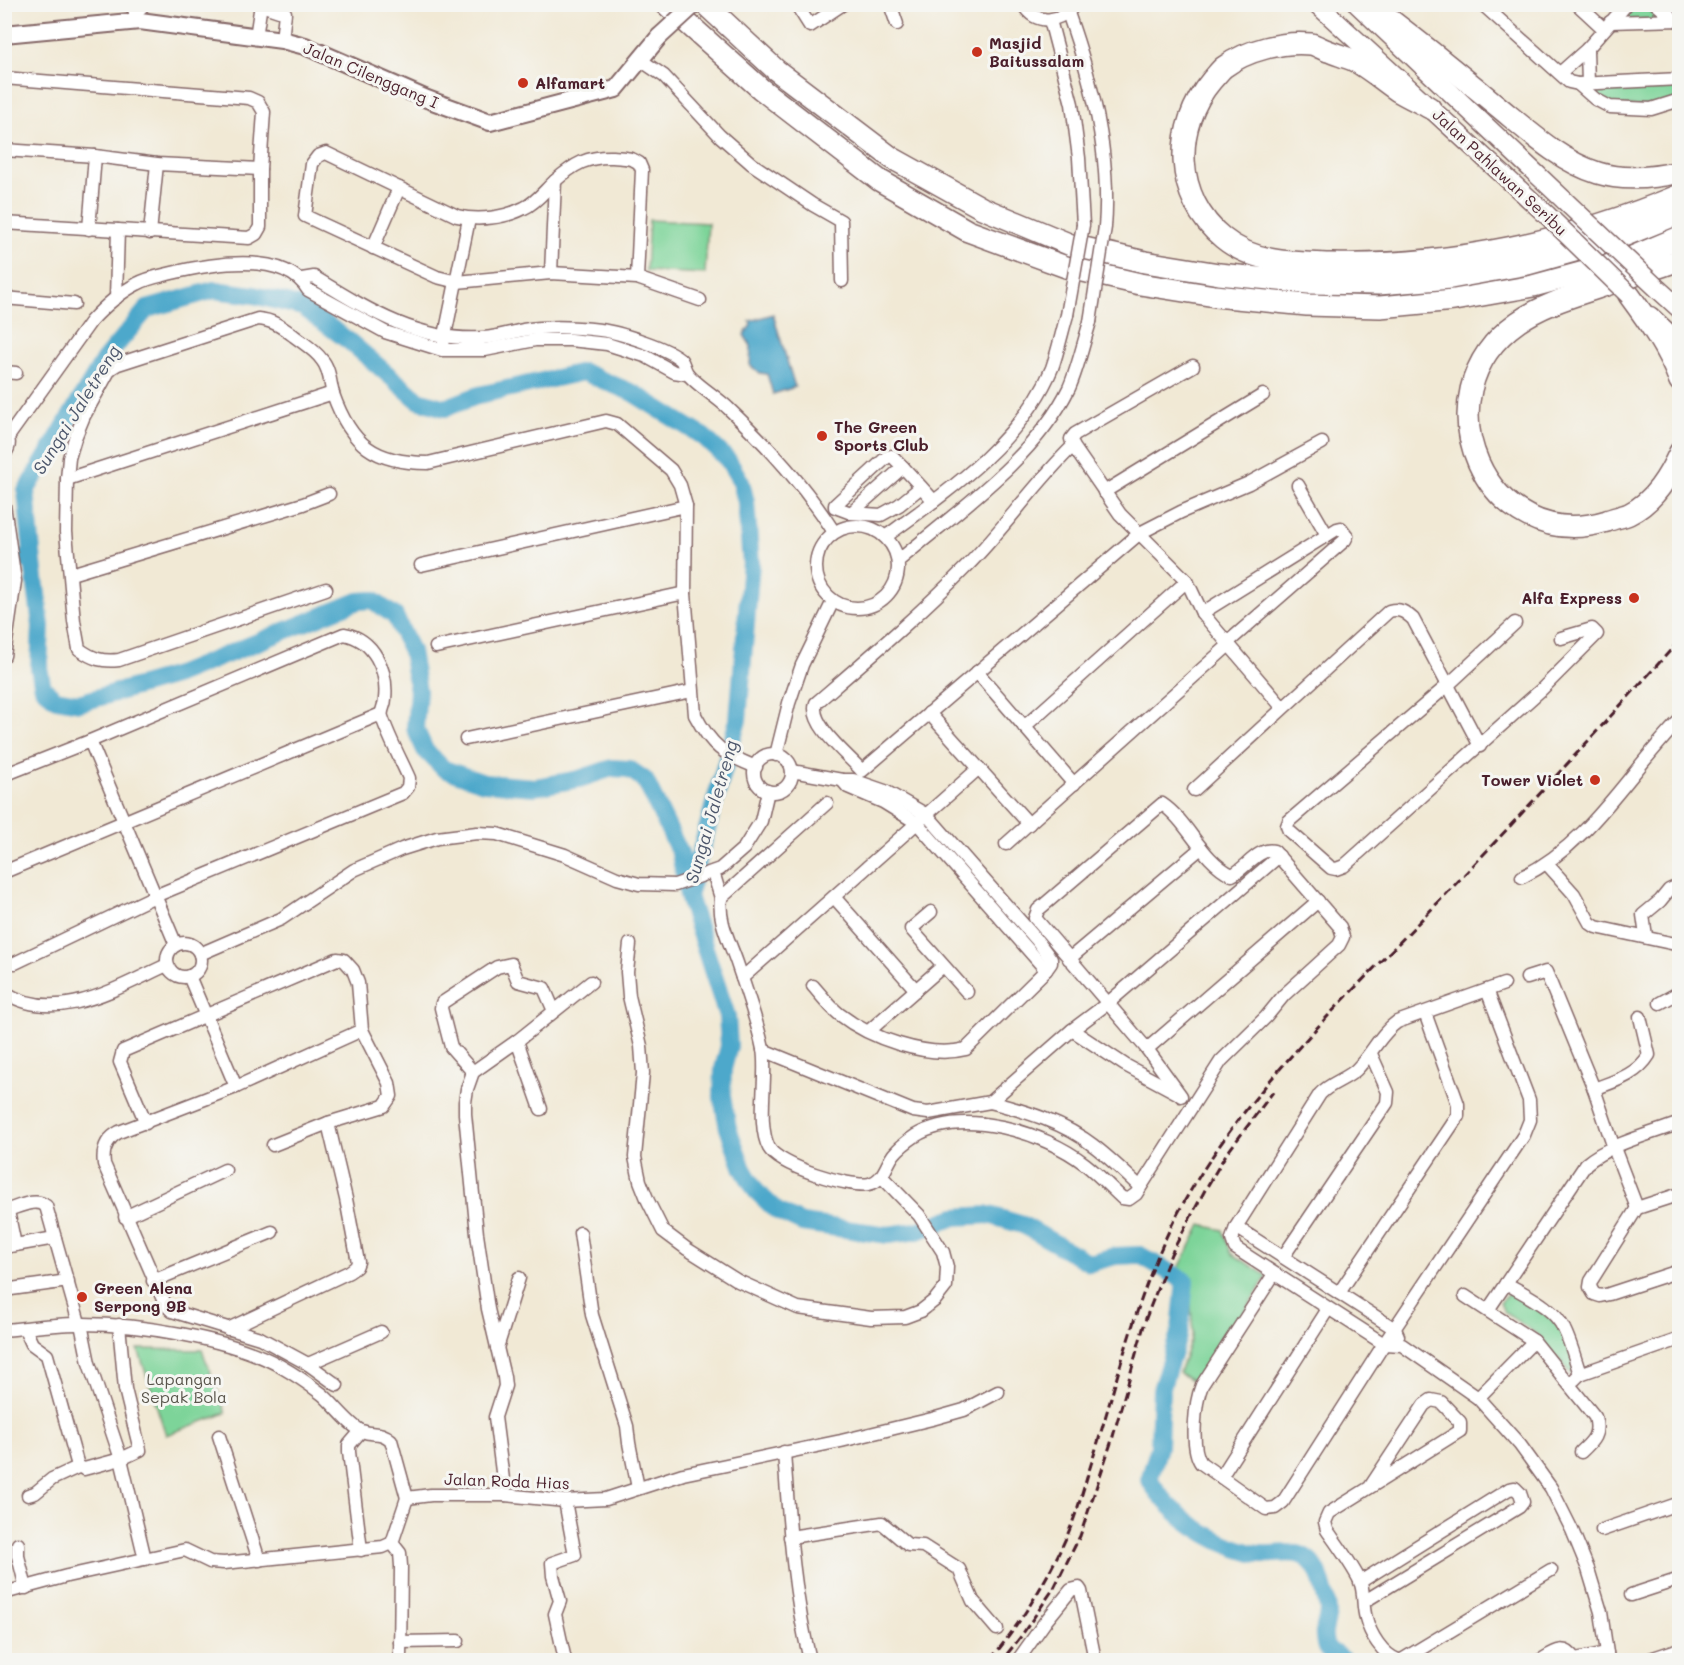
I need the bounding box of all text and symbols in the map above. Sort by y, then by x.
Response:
place label: Masjid Baitussalam [989,32,1084,71]
street label: Jalan Cilenggang I [301,37,442,112]
marker: Masjid Baitussalam [970,45,984,59]
place label: Alfamart [535,72,605,93]
marker: Alfamart [516,76,530,90]
street label: Jalan Pahlawan Seribu [1429,104,1572,240]
water label: Sungai Jaletreng [27,340,126,479]
place label: The Green Sports Club [834,416,929,455]
marker: The Green Sports Club [815,429,829,443]
place label: Alfa Express [1521,587,1622,608]
marker: Alfa Express [1627,591,1641,605]
water label: Sungai Jaletreng [679,737,743,886]
place label: Tower Violet [1481,769,1583,790]
marker: Tower Violet [1588,773,1602,787]
place label: Green Alena Serpong 9B [94,1277,193,1316]
marker: Green Alena Serpong 9B [75,1290,89,1304]
park label: Lapangan Sepak Bola [141,1368,227,1407]
street label: Jalan Roda Hias [444,1468,570,1493]

